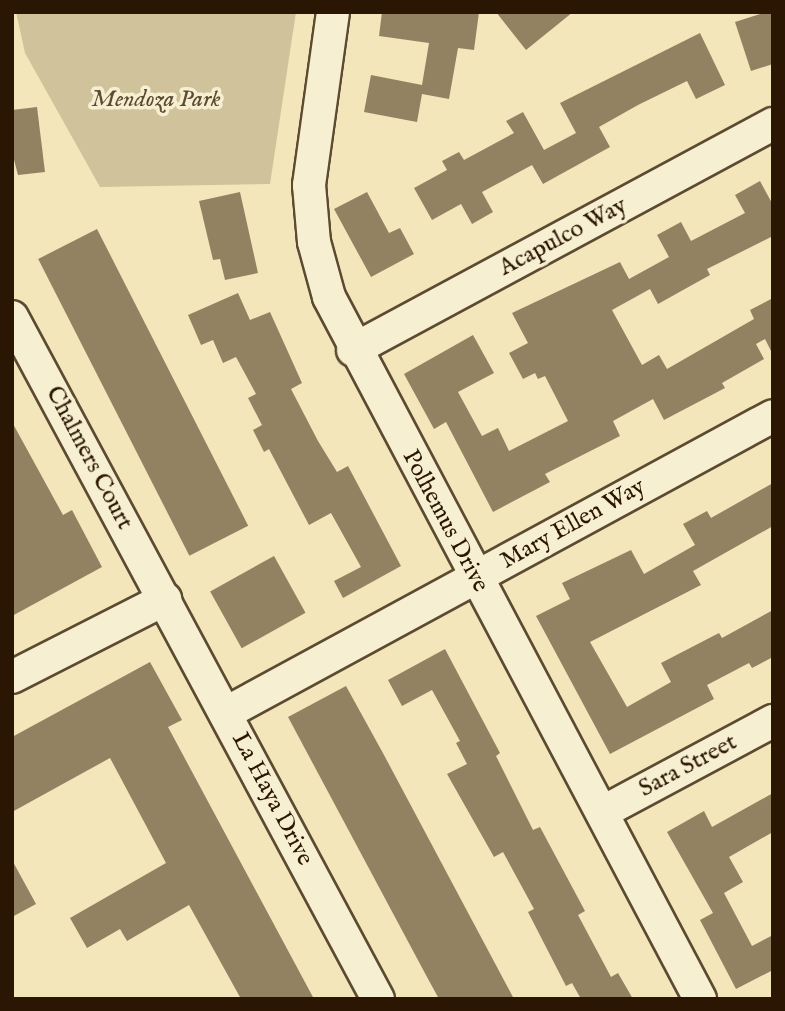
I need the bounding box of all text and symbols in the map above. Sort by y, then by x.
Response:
park label: Mendoza Park [91,86,221,114]
street label: Acapulco Way [494,191,632,283]
street label: Chalmers Court [39,381,139,535]
street label: Polhemus Drive [395,445,495,597]
street label: Mary Ellen Way [496,472,650,576]
street label: La Haya Drive [225,728,319,870]
street label: Sara Street [634,728,742,804]

